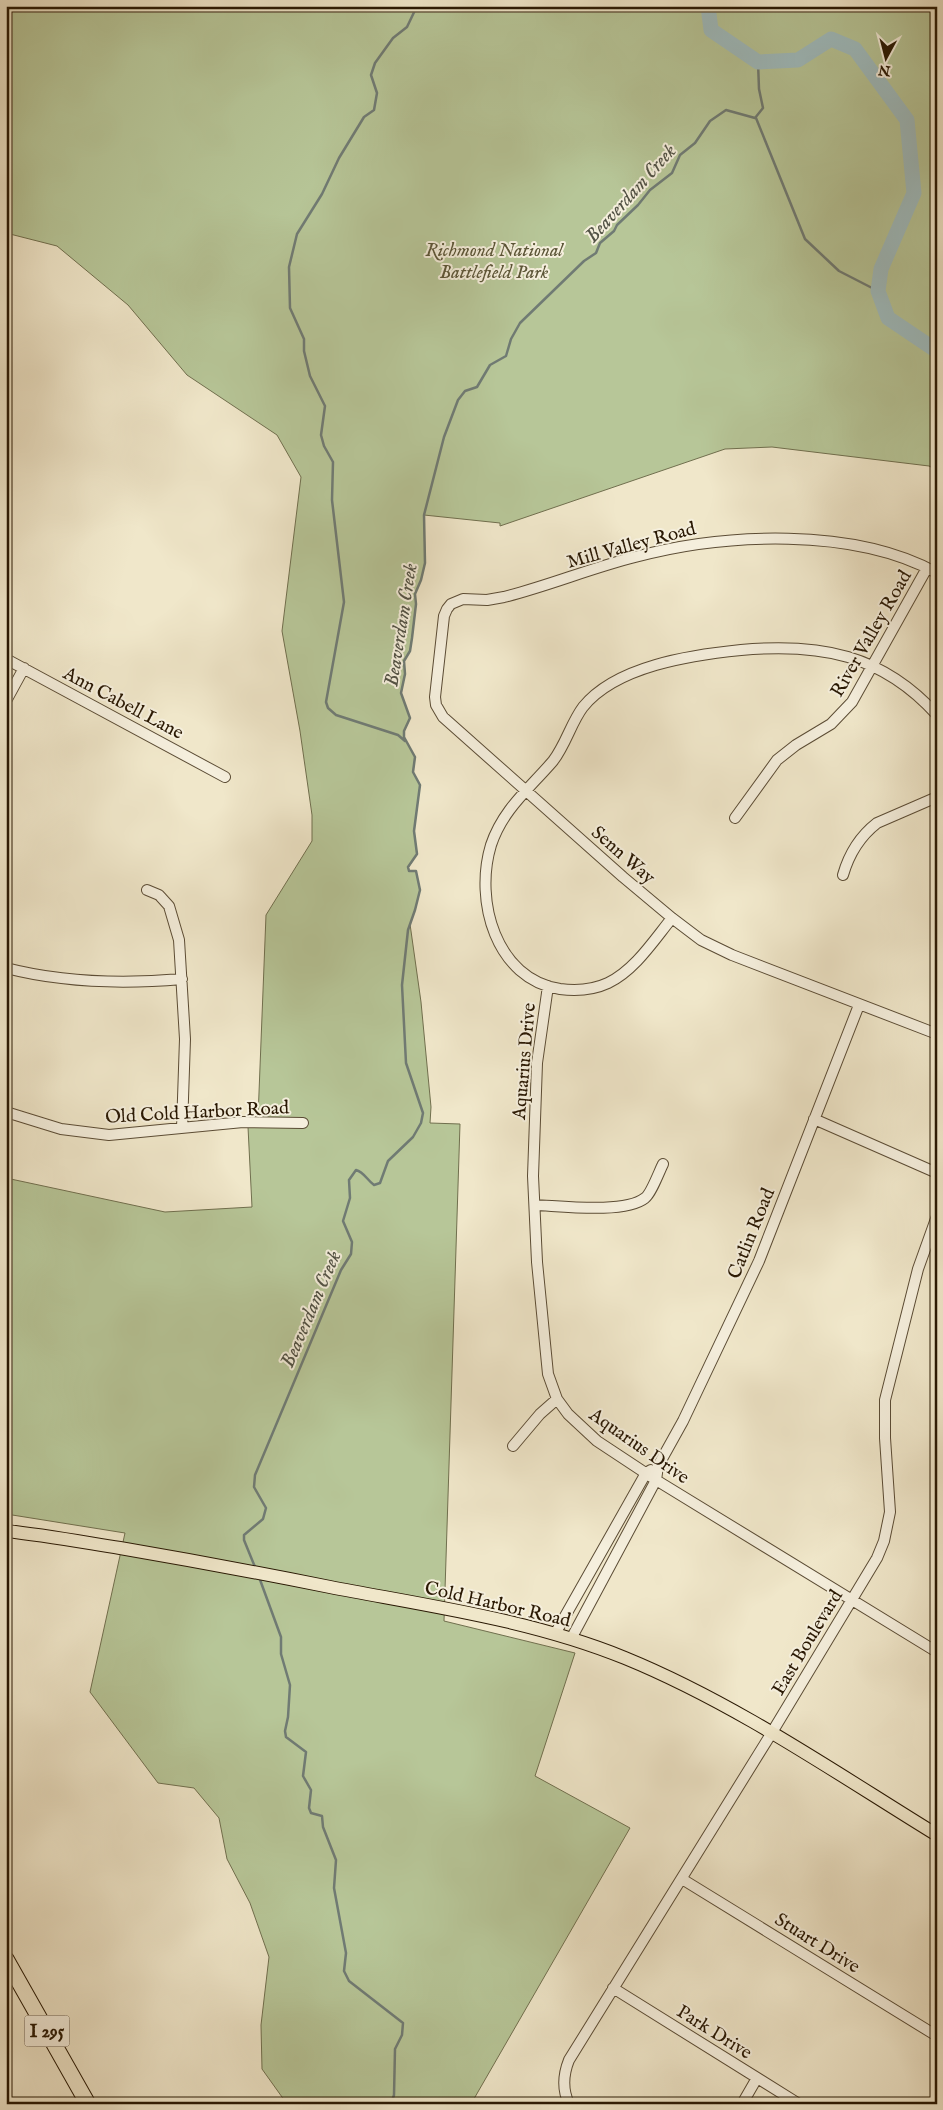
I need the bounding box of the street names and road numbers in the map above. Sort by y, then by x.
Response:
street label: Mill Valley Road [564,517,699,575]
street label: River Valley Road [826,566,918,702]
street label: Ann Cabell Lane [58,661,188,746]
street label: Senn Way [586,821,660,890]
street label: Aquarius Drive [508,1001,542,1122]
street label: Old Cold Harbor Road [104,1096,291,1130]
street label: Catlin Road [723,1184,781,1283]
street label: Aquarius Drive [583,1403,694,1490]
street label: Cold Harbor Road [422,1576,574,1634]
street label: East Boulevard [767,1585,849,1700]
street label: Stuart Drive [770,1908,864,1980]
street label: Park Drive [672,2000,756,2065]
road number: I 295 [24,2015,70,2046]

